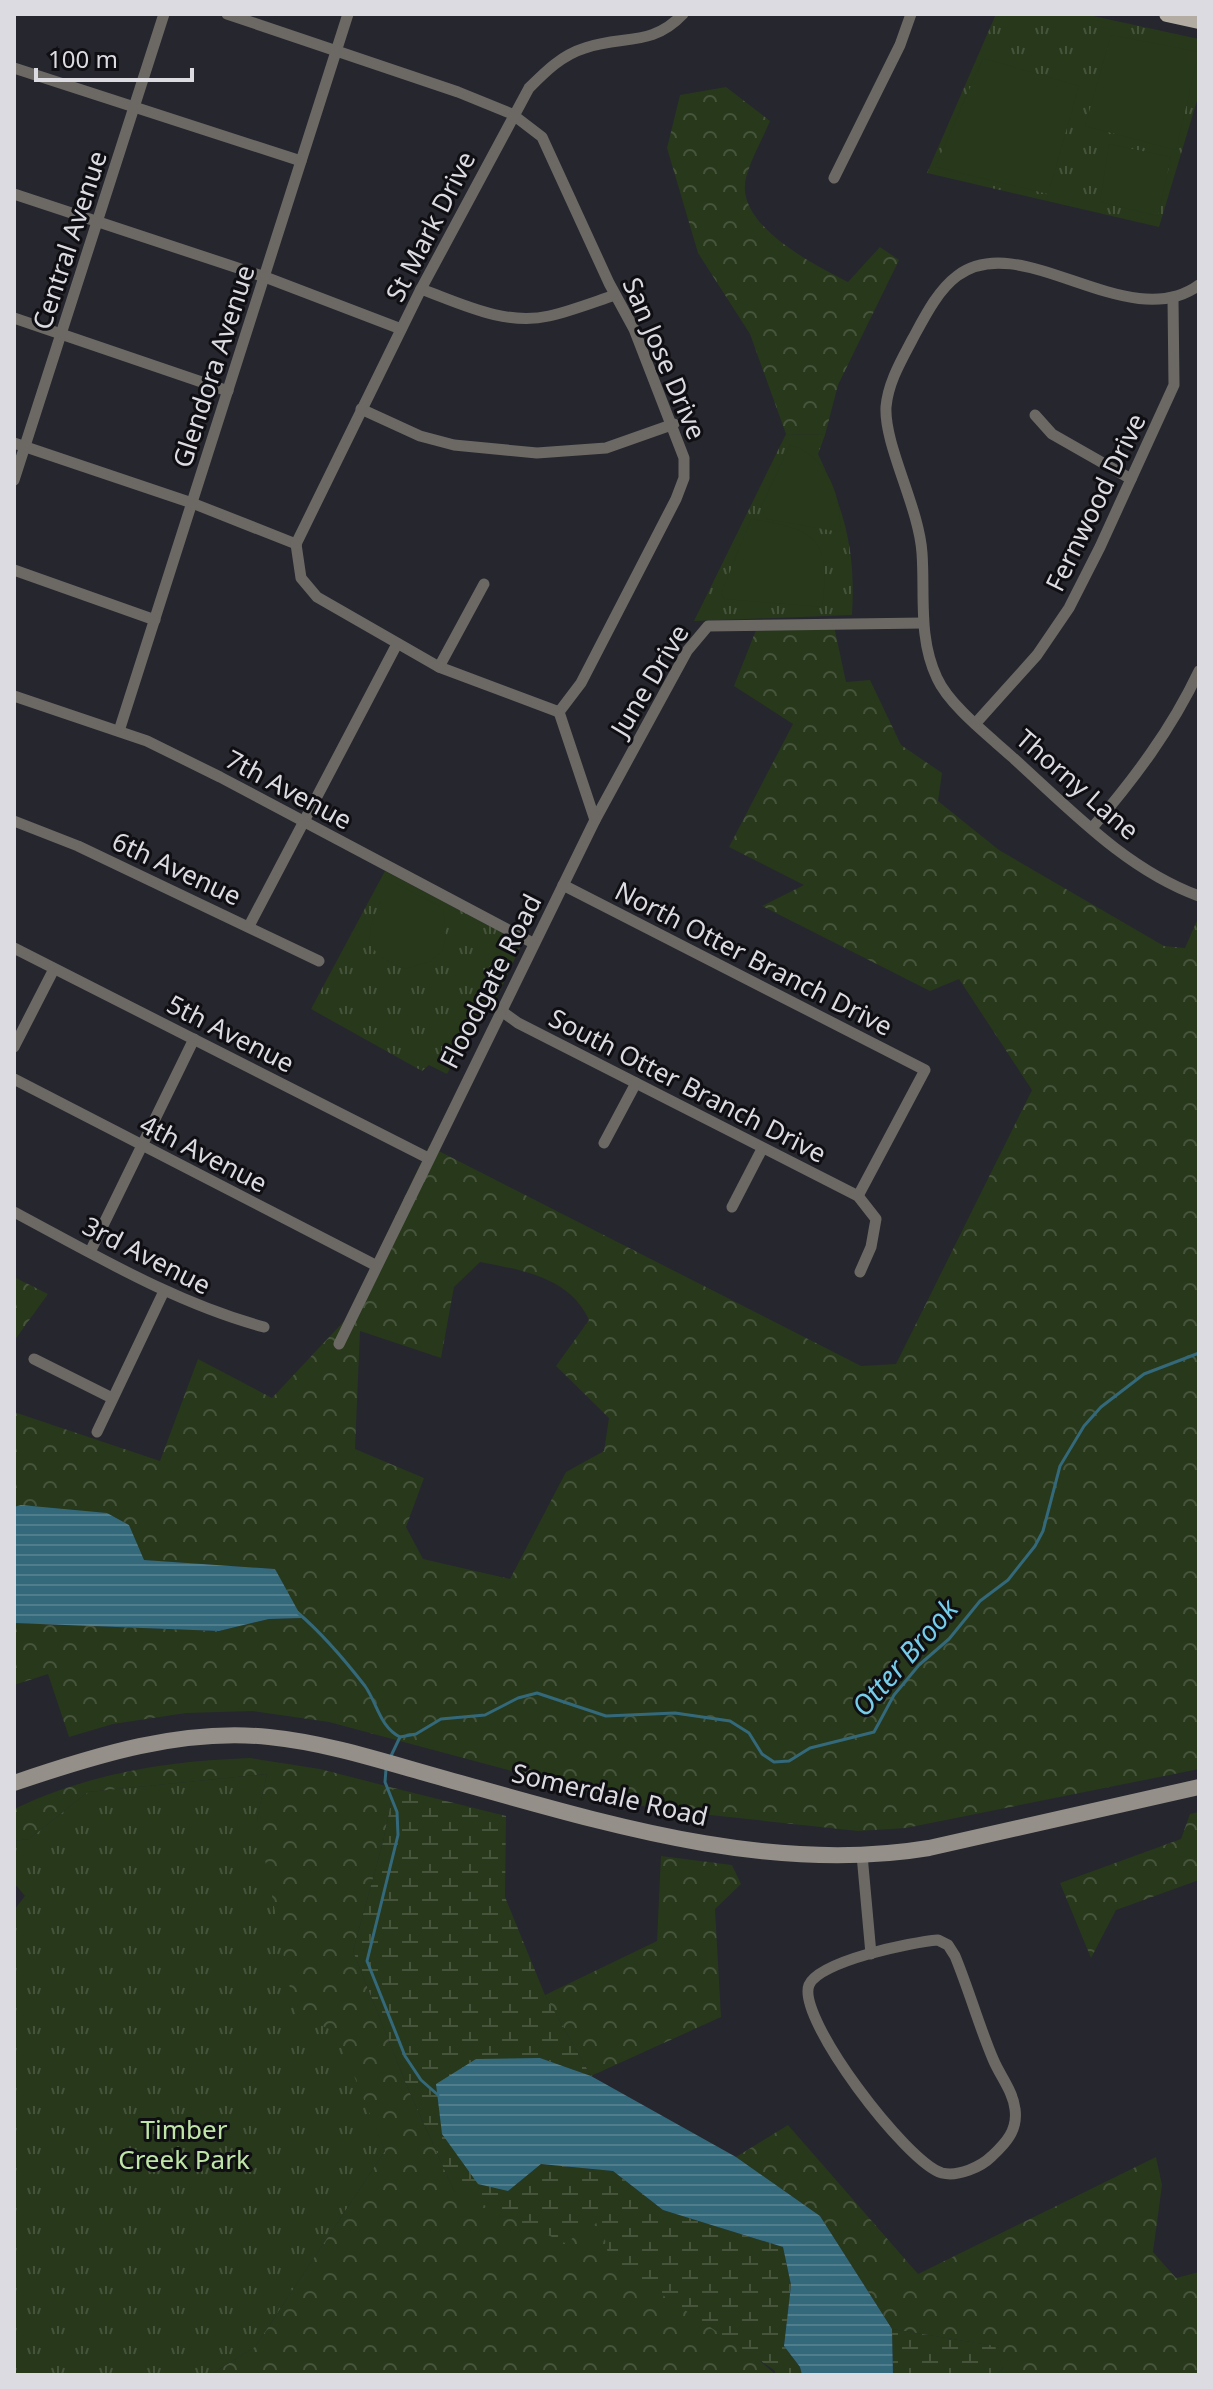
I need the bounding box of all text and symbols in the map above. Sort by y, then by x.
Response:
scale bar [36,32,192,82]
text: 100 m [48,42,118,75]
street label: St Mark Drive [377,145,483,307]
street label: Central Avenue [23,146,115,334]
street label: Glendora Avenue [163,260,263,472]
street label: San Jose Drive [615,271,715,445]
street label: Fernwood Drive [1036,407,1154,597]
street label: June Drive [600,617,697,745]
street label: Thorny Lane [1009,721,1147,847]
street label: 7th Avenue [219,741,359,837]
street label: 6th Avenue [107,822,247,914]
street label: North Otter Branch Drive [609,872,899,1044]
street label: Floodgate Road [430,888,550,1074]
street label: 5th Avenue [161,986,301,1080]
street label: South Otter Branch Drive [543,999,833,1171]
street label: 4th Avenue [134,1106,274,1200]
street label: 3rd Avenue [77,1207,217,1303]
water label: Otter Brook [842,1589,966,1724]
street label: Somerdale Road [508,1754,712,1834]
park label: Timber Creek Park [118,2111,250,2177]

